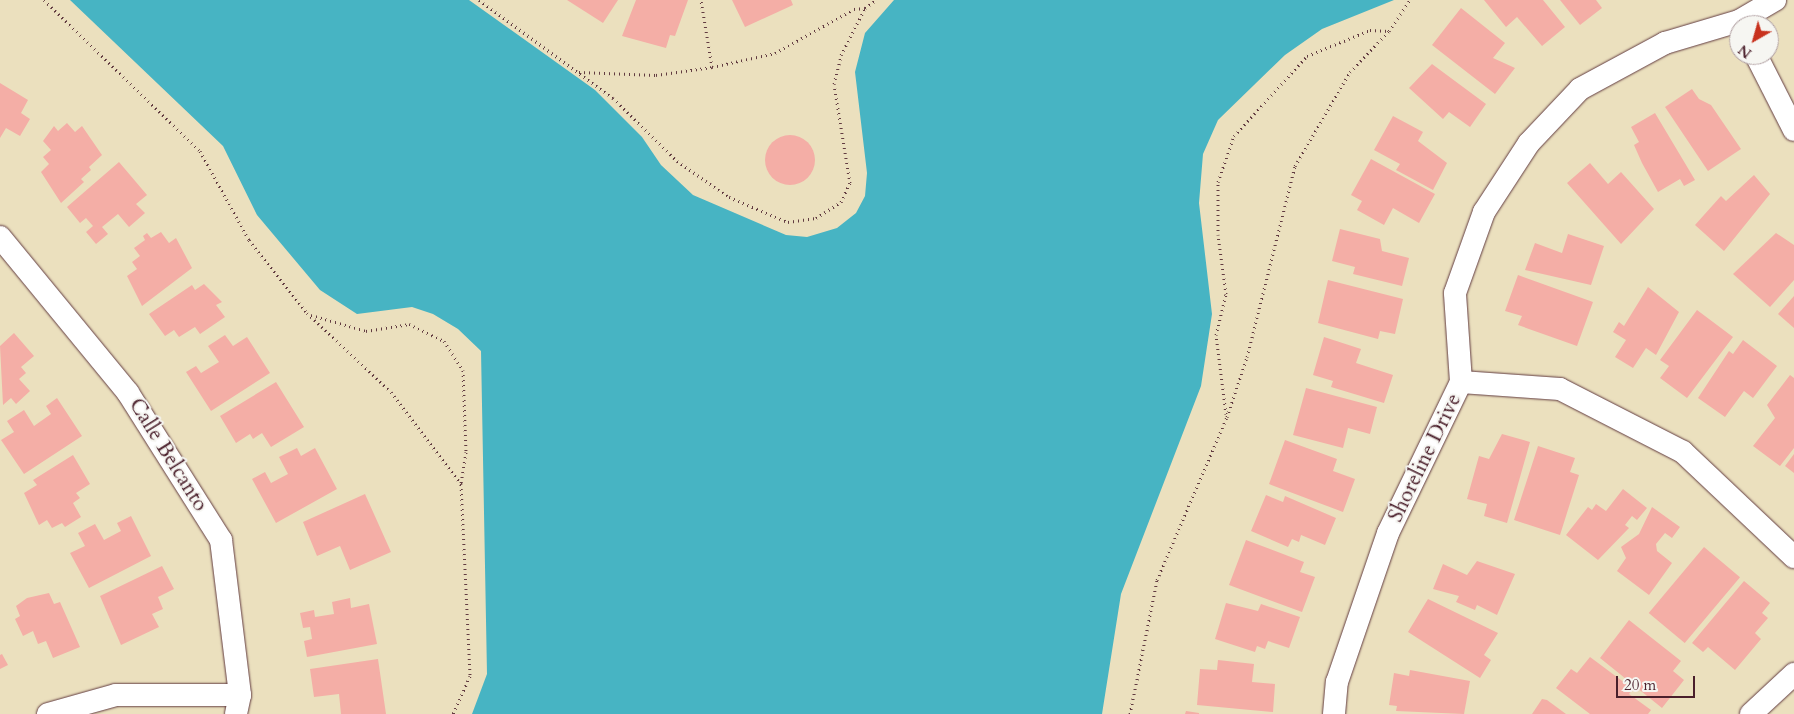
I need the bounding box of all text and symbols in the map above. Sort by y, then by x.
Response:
north arrow [1729,15,1779,65]
text: N [1734,40,1756,63]
street label: Shoreline Drive [1383,390,1467,526]
street label: Calle Belcanto [123,394,213,516]
scale bar [1619,666,1698,698]
text: 20 m [1624,675,1656,695]

